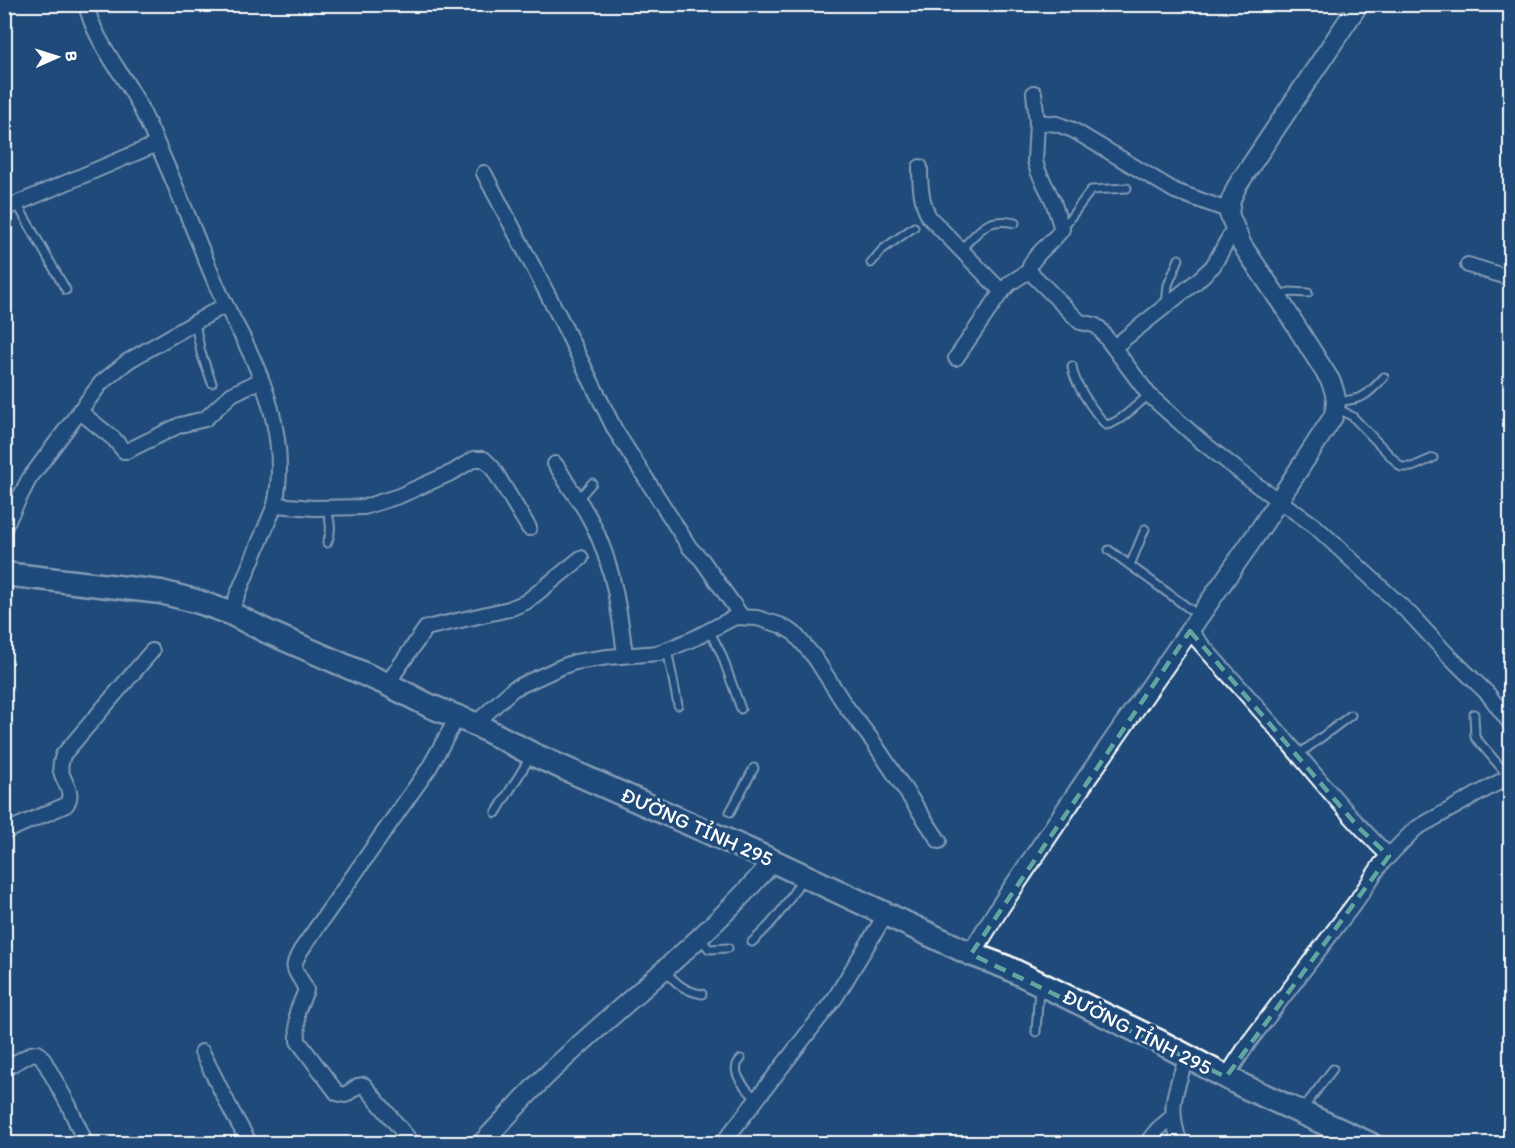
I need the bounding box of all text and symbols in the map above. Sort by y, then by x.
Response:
north arrow [27,27,87,87]
text: B [62,51,81,63]
street label: ĐƯỜNG TỈNH 295 [617,782,777,871]
street label: ĐƯỜNG TỈNH 295 [1058,983,1216,1080]

